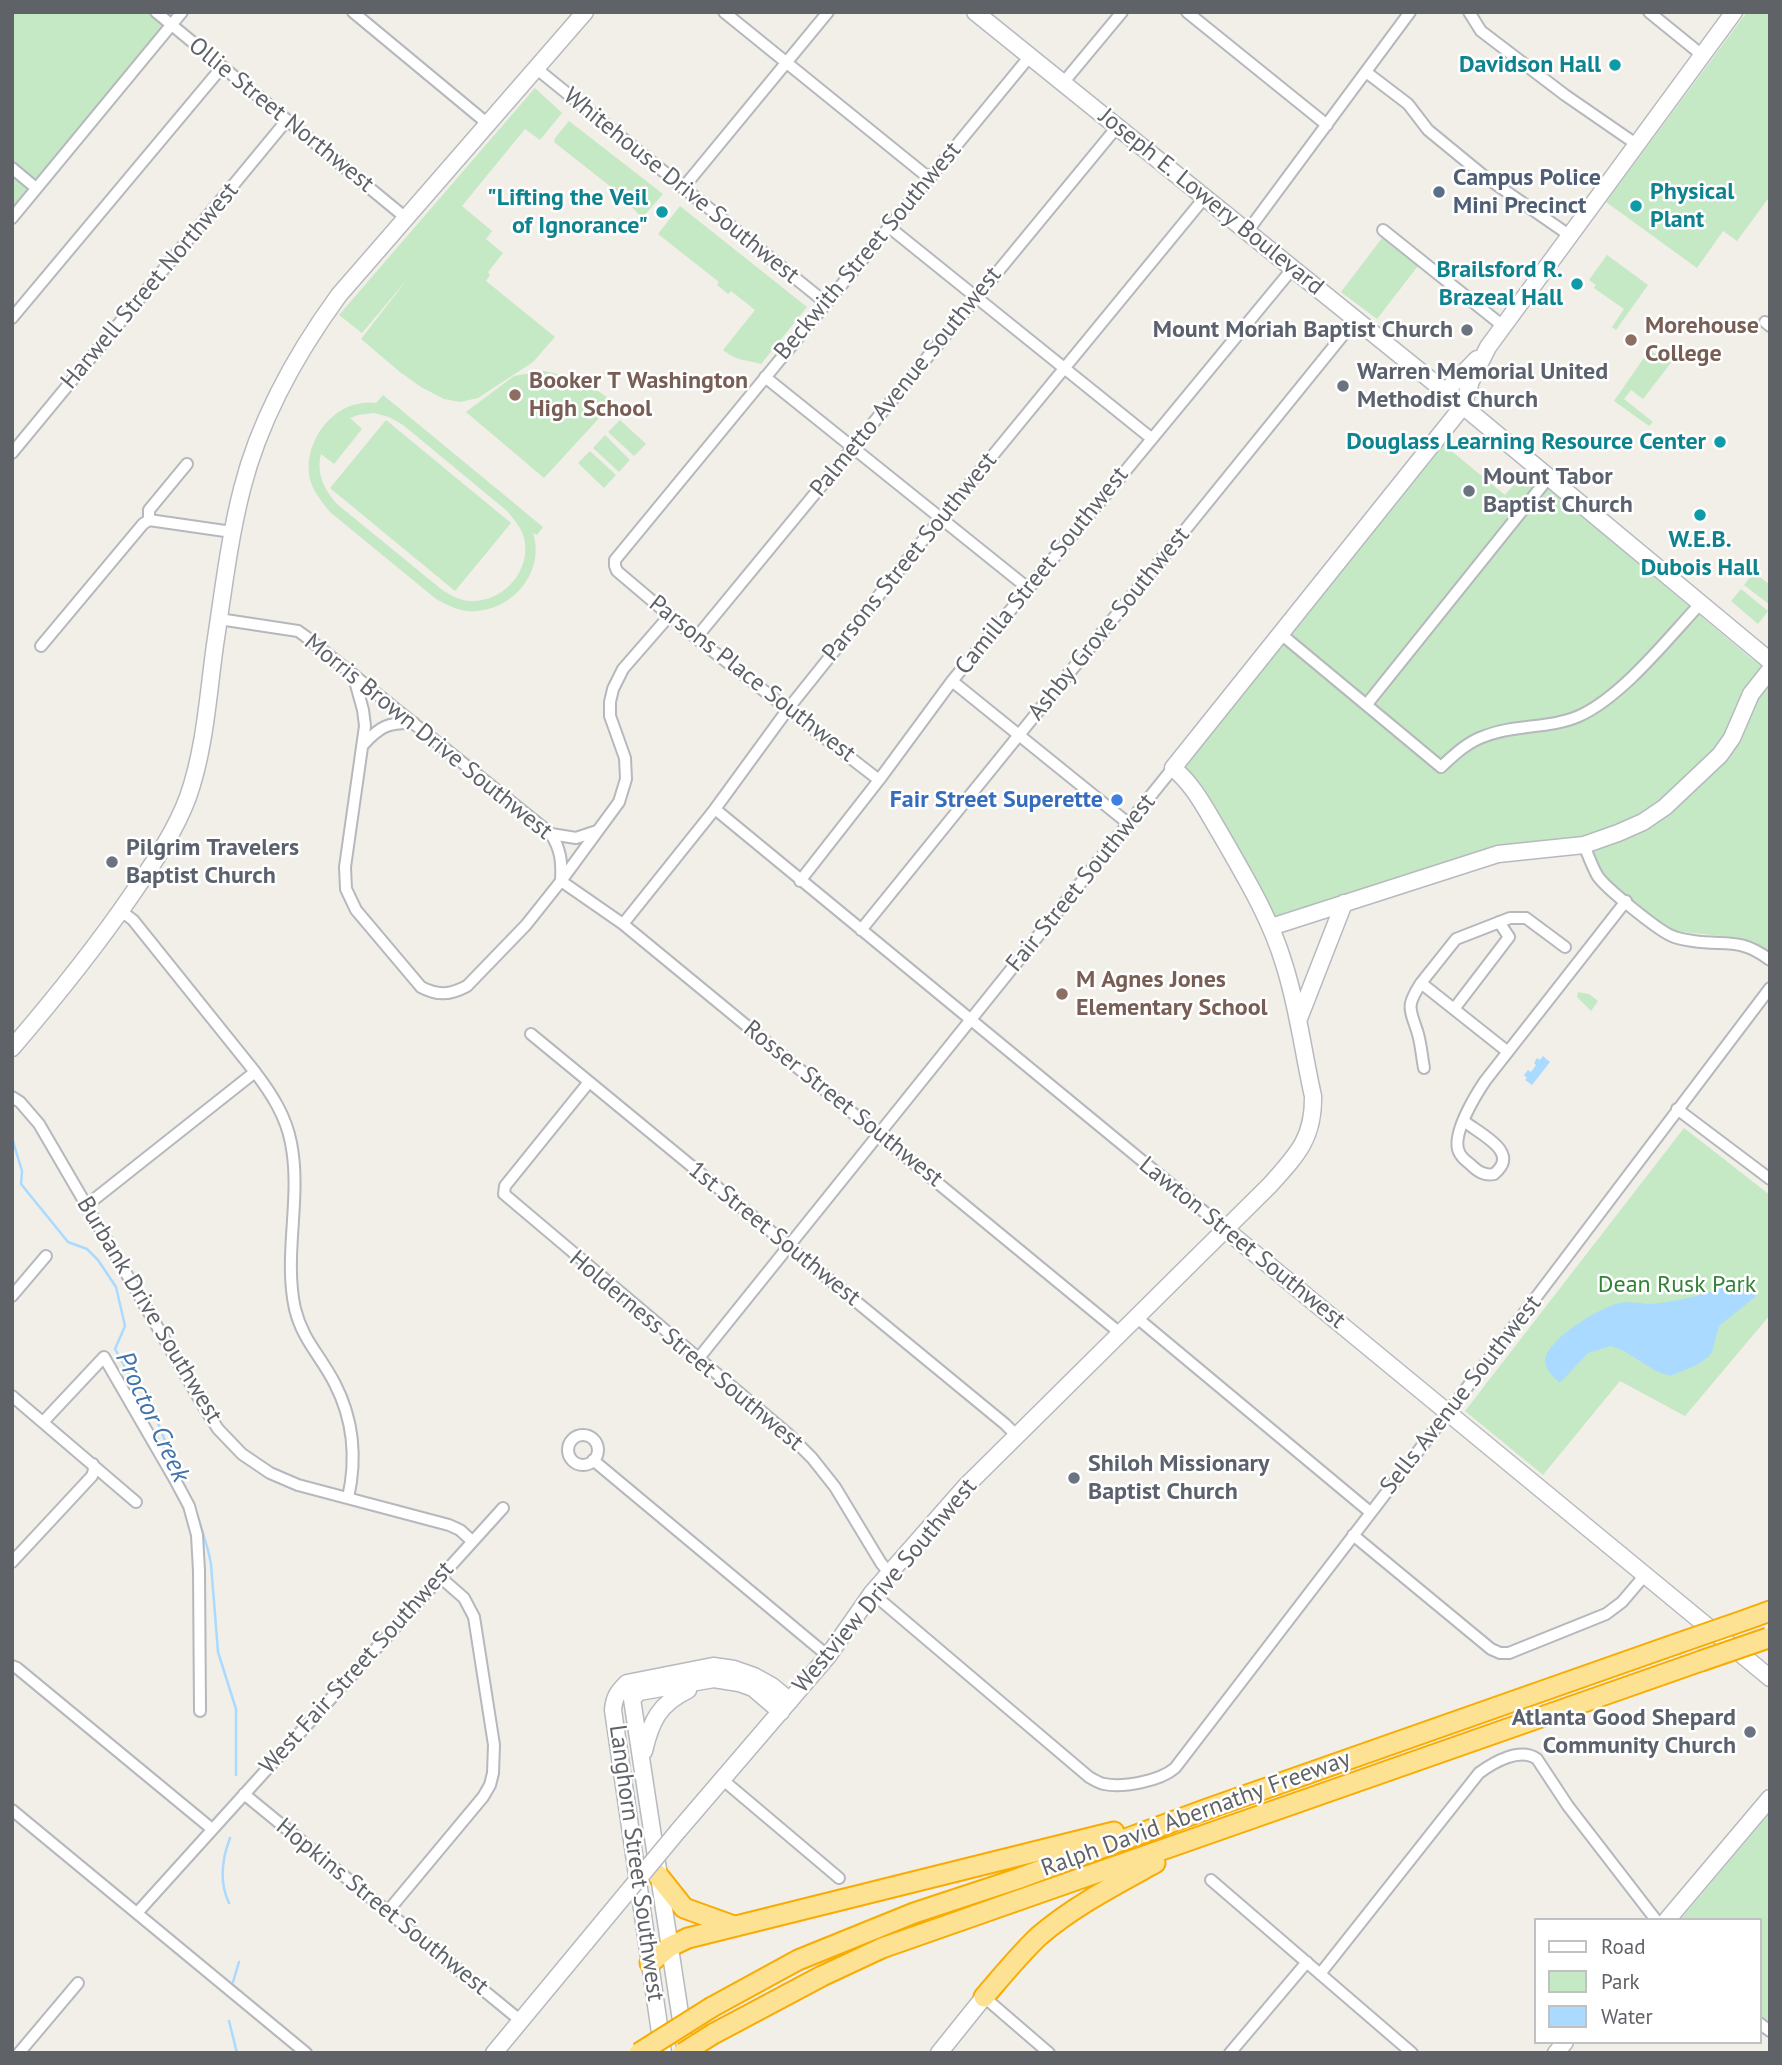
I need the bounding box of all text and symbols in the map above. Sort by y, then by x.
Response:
street label: Ollie Street Northwest [183,31,379,199]
place label: Davidson Hall [1459,51,1601,79]
marker: Davidson Hall [1607,57,1623,73]
street label: Whitehouse Drive Southwest [557,82,805,290]
street label: Joseph E. Lowery Boulevard [1093,102,1329,302]
street label: Beckwith Street Southwest [768,136,968,366]
place label: Campus Police Mini Precinct [1453,164,1601,220]
street label: Harwell Street Northwest [55,177,245,395]
place label: Physical Plant [1650,178,1734,234]
place label: "Lifting the Veil of Ignorance" [487,184,648,240]
marker: Campus Police Mini Precinct [1431,184,1447,200]
marker: Physical Plant [1628,198,1644,214]
marker: "Lifting the Veil of Ignorance" [654,204,670,220]
place label: Brailsford R. Brazeal Hall [1437,256,1563,312]
street label: Palmetto Avenue Southwest [804,261,1008,503]
marker: Brailsford R. Brazeal Hall [1569,276,1585,292]
place label: Morehouse College [1645,312,1759,368]
place label: Mount Moriah Baptist Church [1153,316,1453,344]
marker: Mount Moriah Baptist Church [1459,322,1475,338]
marker: Morehouse College [1623,332,1639,348]
place label: Warren Memorial United Methodist Church [1357,358,1608,414]
place label: Booker T Washington High School [529,367,748,423]
marker: Warren Memorial United Methodist Church [1335,378,1351,394]
marker: Booker T Washington High School [507,387,523,403]
place label: Douglass Learning Resource Center [1346,428,1706,456]
marker: Douglass Learning Resource Center [1712,434,1728,450]
street label: Parsons Street Southwest [817,447,1003,667]
street label: Camilla Street Southwest [949,461,1135,681]
place label: Mount Tabor Baptist Church [1483,463,1633,519]
marker: Mount Tabor Baptist Church [1461,483,1477,499]
marker: W.E.B. Dubois Hall [1692,507,1708,523]
street label: Ashby Grove Southwest [1022,521,1196,727]
place label: W.E.B. Dubois Hall [1641,526,1759,582]
street label: Parsons Place Southwest [643,589,861,769]
street label: Morris Brown Drive Southwest [298,628,558,846]
place label: Fair Street Superette [890,786,1103,814]
street label: Fair Street Southwest [1000,788,1162,978]
marker: Fair Street Superette [1109,792,1125,808]
place label: Pilgrim Travelers Baptist Church [126,834,299,890]
marker: Pilgrim Travelers Baptist Church [104,854,120,870]
place label: M Agnes Jones Elementary School [1076,966,1268,1022]
marker: M Agnes Jones Elementary School [1054,986,1070,1002]
street label: Rosser Street Southwest [737,1015,949,1193]
street label: Lawton Street Southwest [1133,1151,1351,1335]
street label: 1st Street Southwest [682,1156,866,1312]
street label: Burbank Drive Southwest [70,1192,228,1428]
street label: Holderness Street Southwest [563,1245,809,1457]
park label: Dean Rusk Park [1598,1271,1756,1299]
street label: Sells Avenue Southwest [1374,1290,1548,1500]
water label: Proctor Creek [108,1347,196,1487]
place label: Shiloh Missionary Baptist Church [1088,1450,1269,1506]
marker: Shiloh Missionary Baptist Church [1066,1470,1082,1486]
street label: Westview Drive Southwest [787,1473,983,1699]
street label: West Fair Street Southwest [254,1556,460,1780]
place label: Atlanta Good Shepard Community Church [1512,1704,1736,1760]
street label: Langhorn Street Southwest [602,1723,670,2003]
marker: Atlanta Good Shepard Community Church [1742,1724,1758,1740]
street label: Ralph David Abernathy Freeway [1038,1745,1354,1883]
street label: Hopkins Street Southwest [270,1812,494,2002]
legend [1534,1918,1761,2044]
text: Road [1601,1933,1645,1960]
text: Park [1601,1968,1640,1995]
text: Water [1601,2003,1653,2030]

